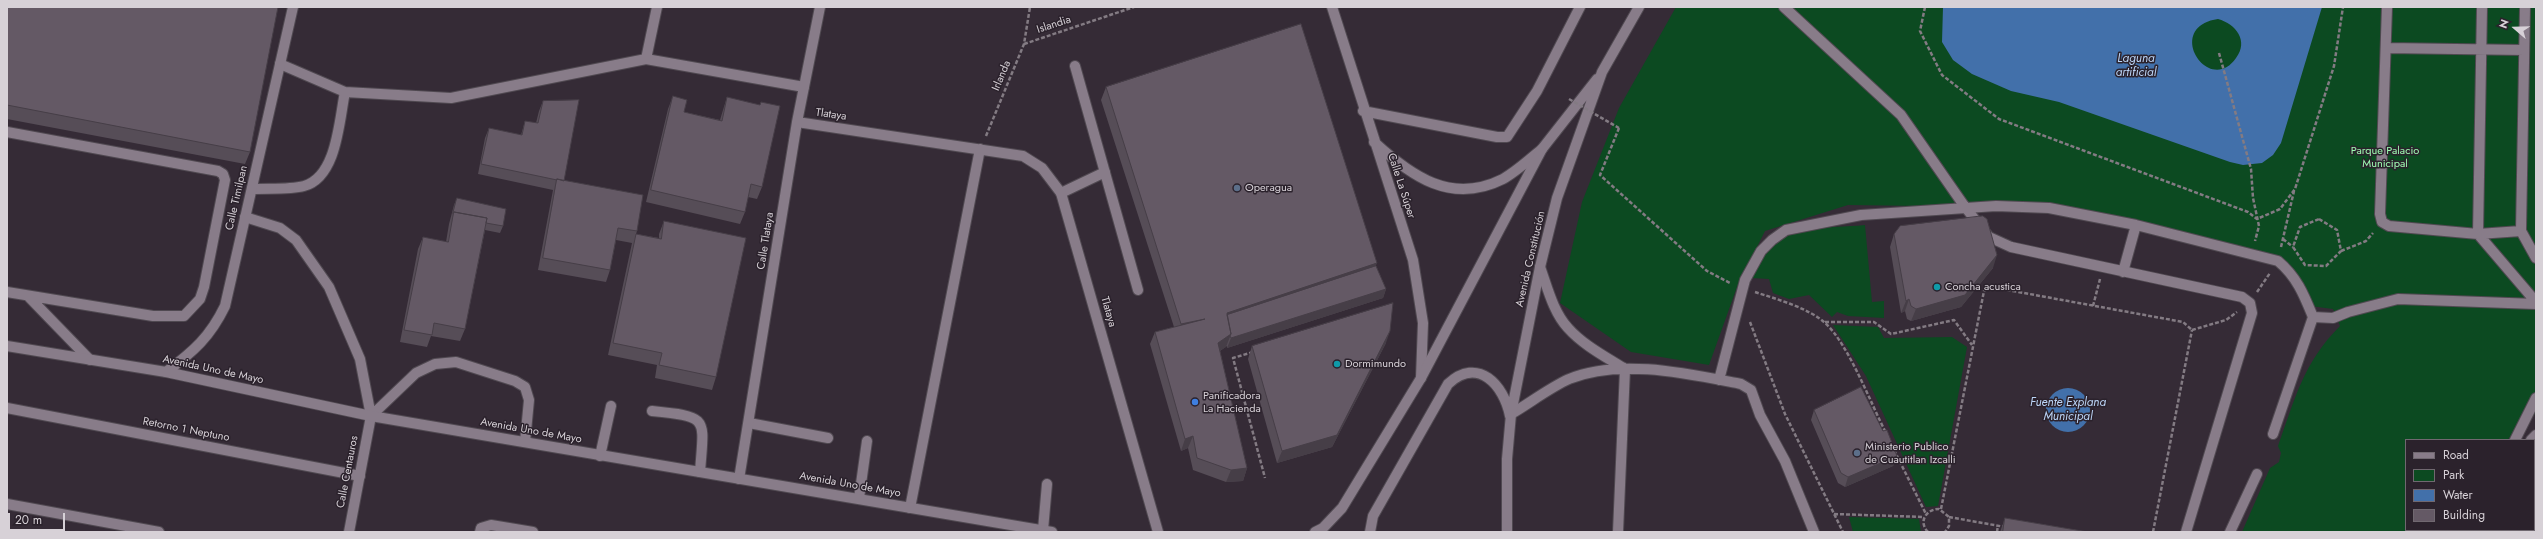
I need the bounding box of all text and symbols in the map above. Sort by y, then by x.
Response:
north arrow [2495,8,2535,48]
street label: Islandia [1035,13,1073,37]
text: N [2495,17,2513,31]
water label: Laguna artificial [2116,52,2156,80]
street label: Irlanda [990,59,1014,93]
street label: Tlataya [815,106,847,124]
park label: Parque Palacio Municipal [2351,144,2419,170]
street label: Calle La Súper [1384,152,1418,220]
street label: Calle Timilpan [223,164,251,232]
place label: Operagua [1245,181,1292,195]
marker: Operagua [1232,183,1242,193]
street label: Avenida Constitución [1514,210,1548,308]
street label: Calle Tlataya [755,211,777,271]
place label: Concha acustica [1945,280,2021,294]
marker: Concha acustica [1932,282,1942,292]
street label: Tlataya [1097,295,1119,329]
street label: Avenida Uno de Mayo [161,353,265,387]
place label: Dormimundo [1345,357,1406,371]
marker: Dormimundo [1332,359,1342,369]
place label: Panificadora La Hacienda [1203,389,1261,415]
water label: Fuente Explana Municipal [2030,396,2106,424]
marker: Panificadora La Hacienda [1190,397,1200,407]
street label: Retorno 1 Neptuno [141,415,231,445]
street label: Avenida Uno de Mayo [479,416,583,446]
street label: Calle Centauros [335,435,361,509]
legend [2405,439,2535,531]
place label: Ministerio Publico de Cuautitlan Izcalli [1865,440,1956,466]
text: Road [2443,446,2469,464]
marker: Ministerio Publico de Cuautitlan Izcalli [1852,448,1862,458]
text: Park [2443,466,2464,484]
street label: Avenida Uno de Mayo [798,470,902,500]
text: Water [2443,486,2473,504]
scale bar [10,505,67,531]
text: Building [2443,506,2485,524]
text: 20 m [15,511,42,529]

